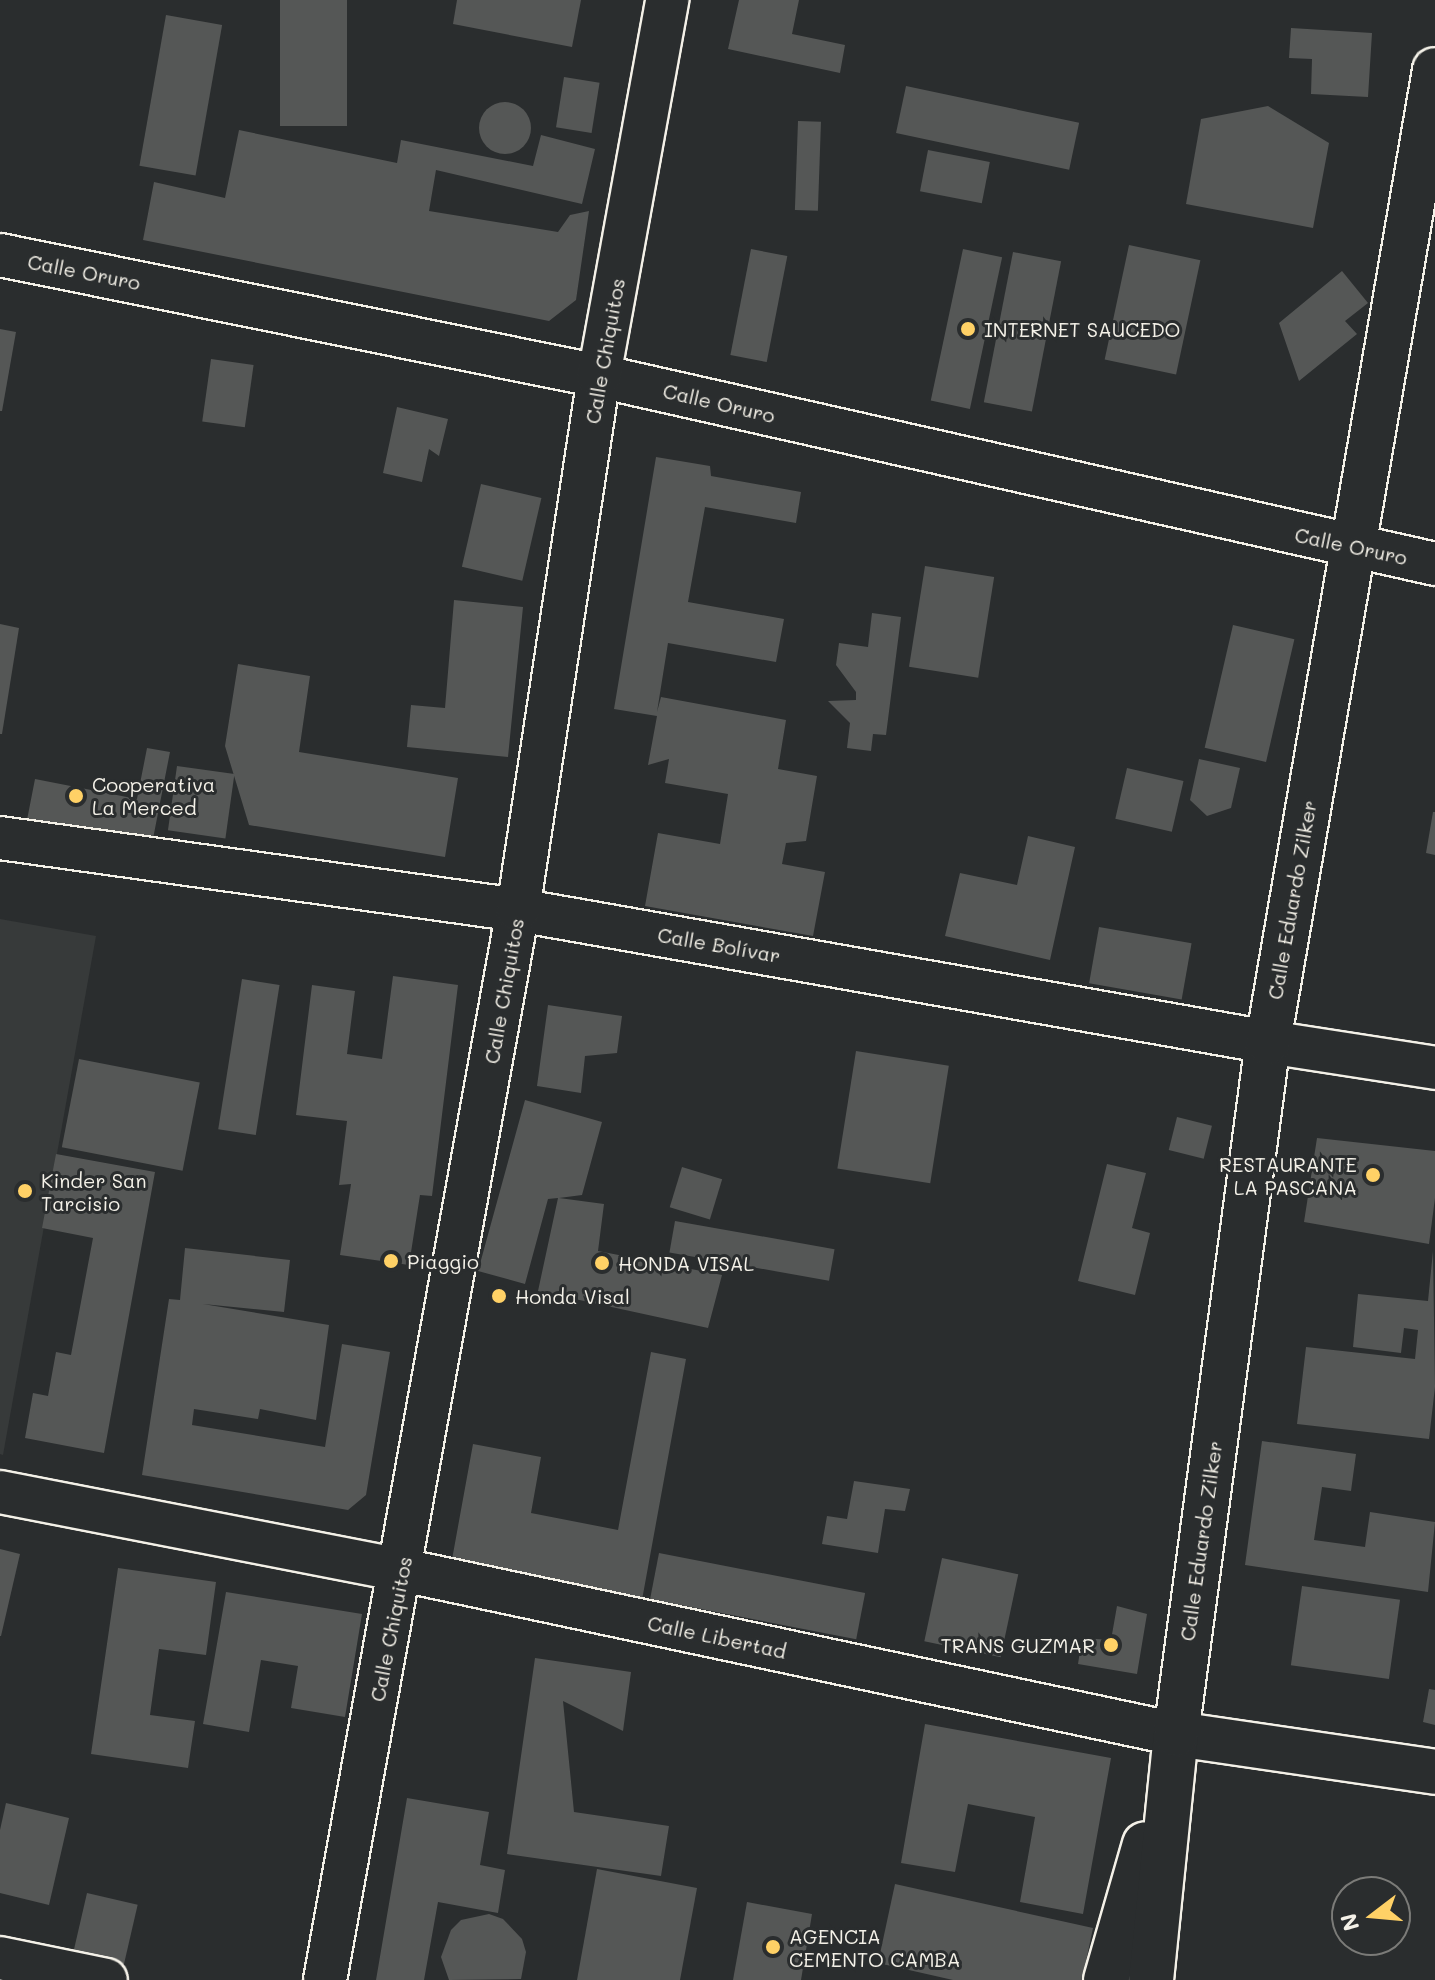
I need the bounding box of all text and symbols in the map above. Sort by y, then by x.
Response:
street label: Calle Oruro [26,249,142,295]
street label: Calle Chiquitos [580,276,630,426]
place label: INTERNET SAUCEDO [984,317,1180,341]
marker: INTERNET SAUCEDO [959,320,977,338]
street label: Calle Oruro [661,378,777,428]
street label: Calle Oruro [1293,522,1409,570]
place label: Cooperativa La Merced [92,772,215,819]
marker: Cooperativa La Merced [67,787,85,805]
street label: Calle Eduardo Zilker [1263,799,1321,1001]
street label: Calle Chiquitos [479,916,529,1066]
street label: Calle Bolívar [656,922,782,968]
place label: RESTAURANTE LA PASCANA [1219,1152,1357,1199]
marker: RESTAURANTE LA PASCANA [1364,1166,1382,1184]
place label: Kinder San Tarcisio [41,1168,147,1215]
marker: Kinder San Tarcisio [16,1182,34,1200]
place label: Piaggio [407,1249,479,1273]
place label: HONDA VISAL [618,1251,754,1275]
marker: Piaggio [382,1252,400,1270]
marker: HONDA VISAL [593,1254,611,1272]
place label: Honda Visal [515,1284,630,1308]
marker: Honda Visal [490,1287,508,1305]
street label: Calle Eduardo Zilker [1175,1439,1227,1643]
street label: Calle Chiquitos [365,1554,417,1704]
street label: Calle Libertad [645,1611,789,1663]
place label: TRANS GUZMAR [941,1633,1095,1657]
marker: TRANS GUZMAR [1102,1636,1120,1654]
north arrow [1331,1876,1411,1956]
text: N [1333,1910,1366,1934]
place label: AGENCIA CEMENTO CAMBA [789,1924,961,1971]
marker: AGENCIA CEMENTO CAMBA [764,1938,782,1956]

